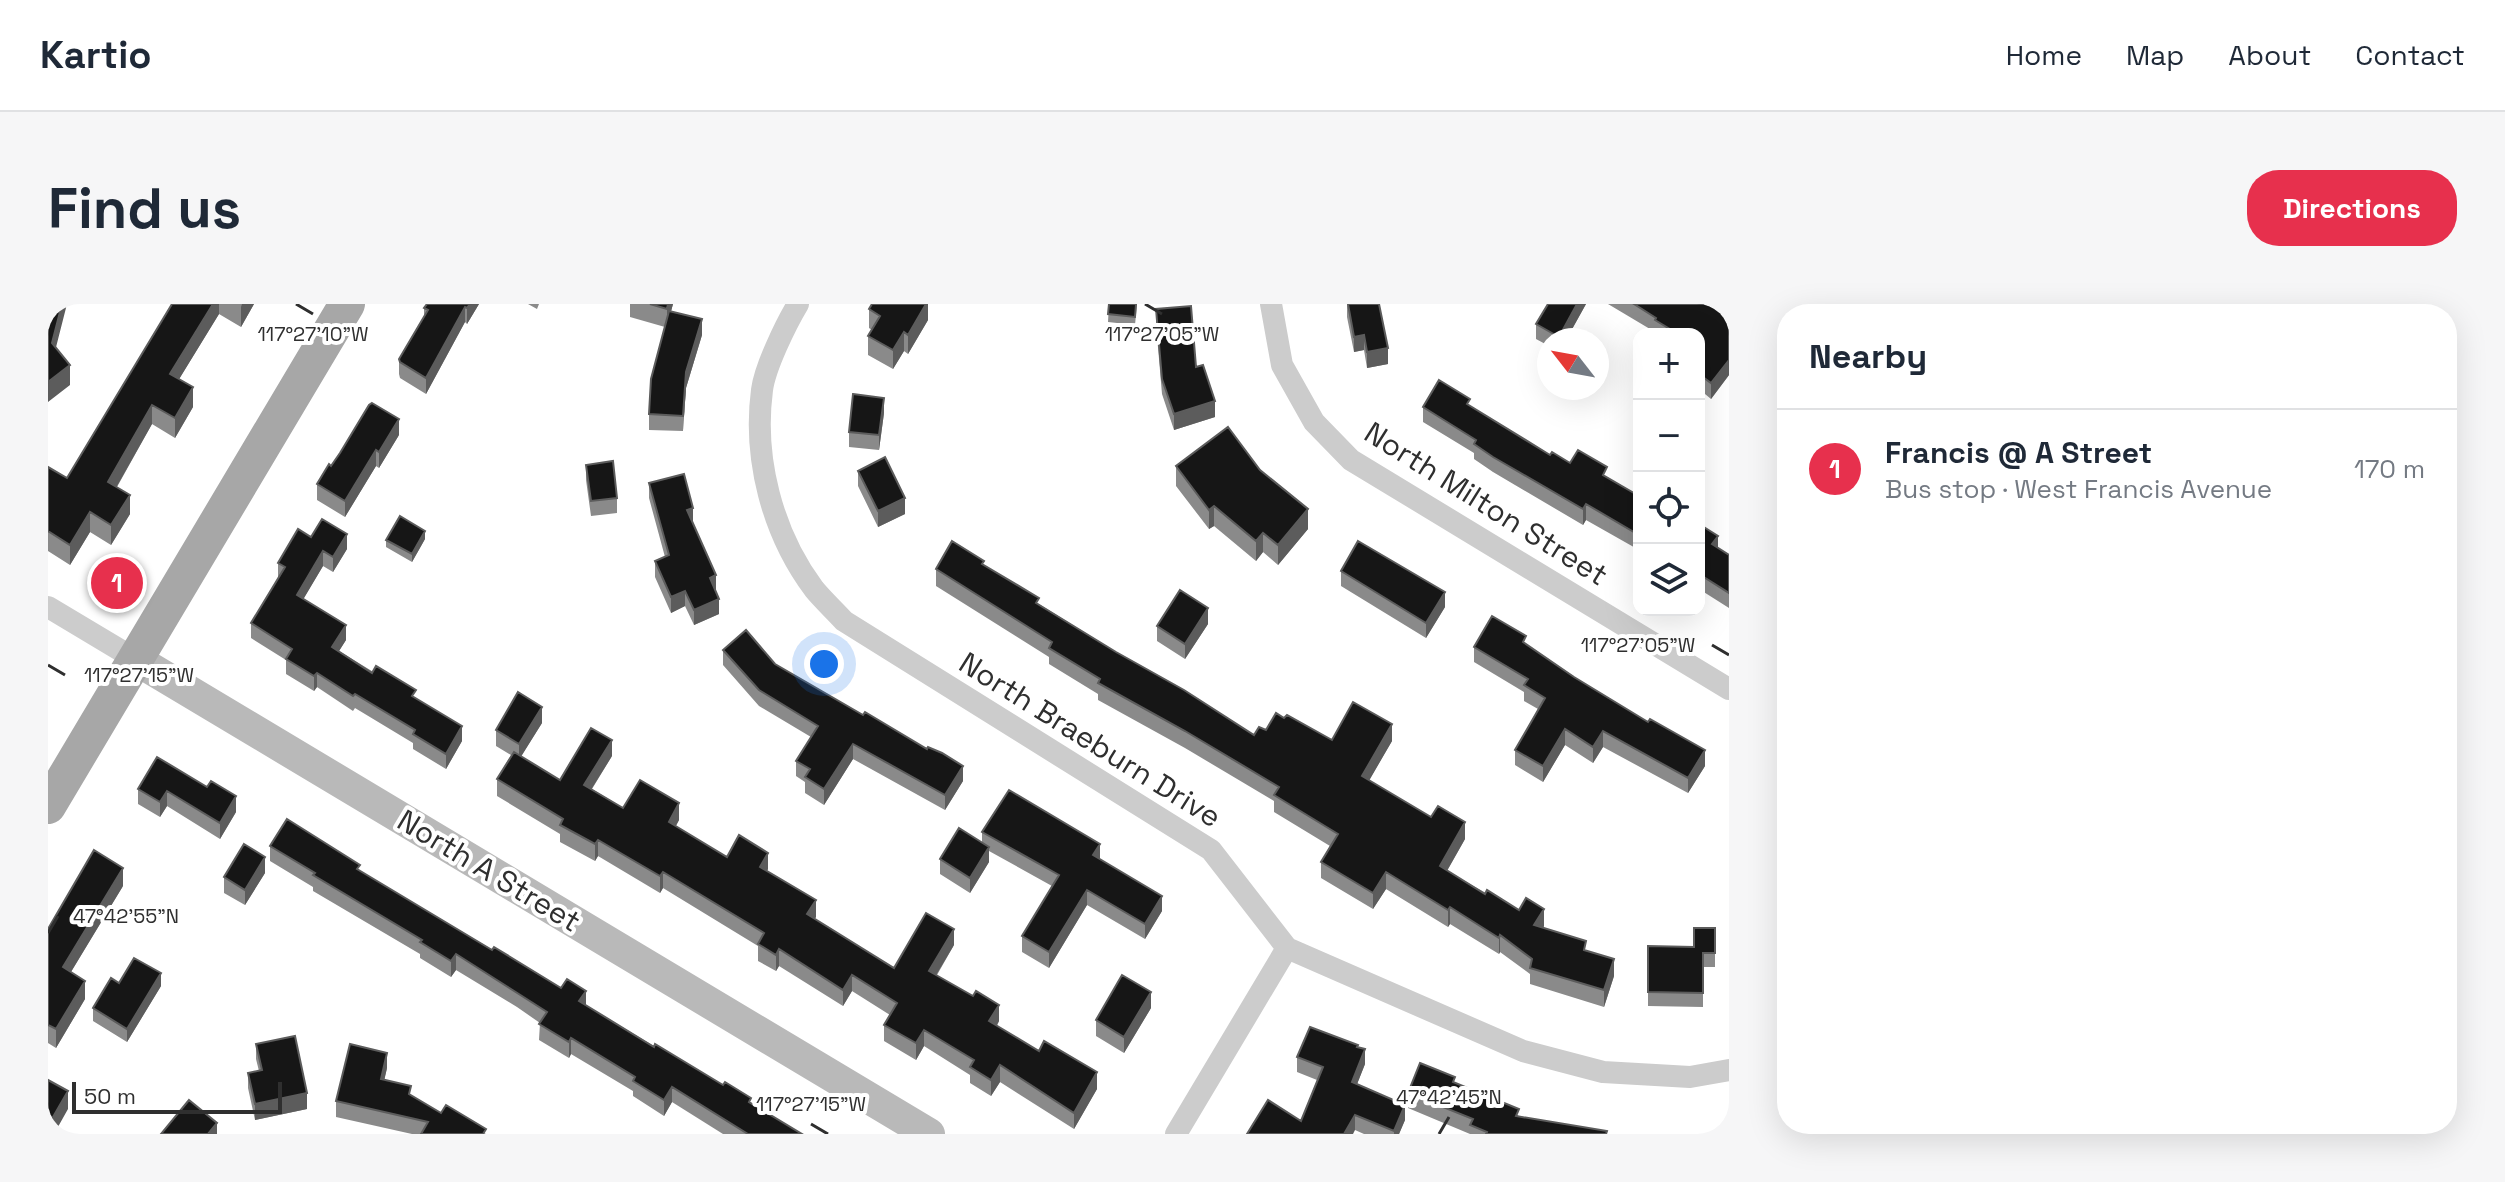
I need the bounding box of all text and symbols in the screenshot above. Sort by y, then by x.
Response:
text: Kartio [40,31,152,79]
text: Home [2006,37,2082,73]
text: Map [2126,37,2184,73]
text: About [2228,37,2311,73]
text: Contact [2355,37,2465,73]
button: Directions [2247,170,2457,246]
text: Find us [48,173,241,244]
text: 117°27'10"W [257,321,369,347]
text: 117°27'05"W [1105,321,1219,347]
north arrow [1537,328,1609,400]
map controls [1633,328,1705,616]
button: + [1633,328,1705,400]
text: Nearby [1809,335,1927,378]
button: − [1633,400,1705,472]
street label: North Milton Street [1357,413,1615,594]
text: Francis @ A Street [1885,433,2152,472]
text: 1 [1829,452,1841,486]
text: 170 m [2354,452,2425,486]
button: locate [1633,472,1705,544]
text: Bus stop · West Francis Avenue [1885,472,2272,506]
button: layers [1633,544,1705,616]
pin: 1 [91,553,143,613]
text: 117°27'05"W [1581,632,1695,658]
street label: North Braeburn Drive [952,643,1229,836]
your location [804,644,844,684]
text: 117°27'15"W [84,662,194,688]
street label: North A Street [390,801,588,941]
text: 47°42'55"N [73,903,179,929]
scale bar [72,1078,282,1114]
text: 50 m [84,1082,136,1110]
text: 47°42'45"N [1396,1084,1502,1110]
text: 117°27'15"W [756,1091,866,1117]

